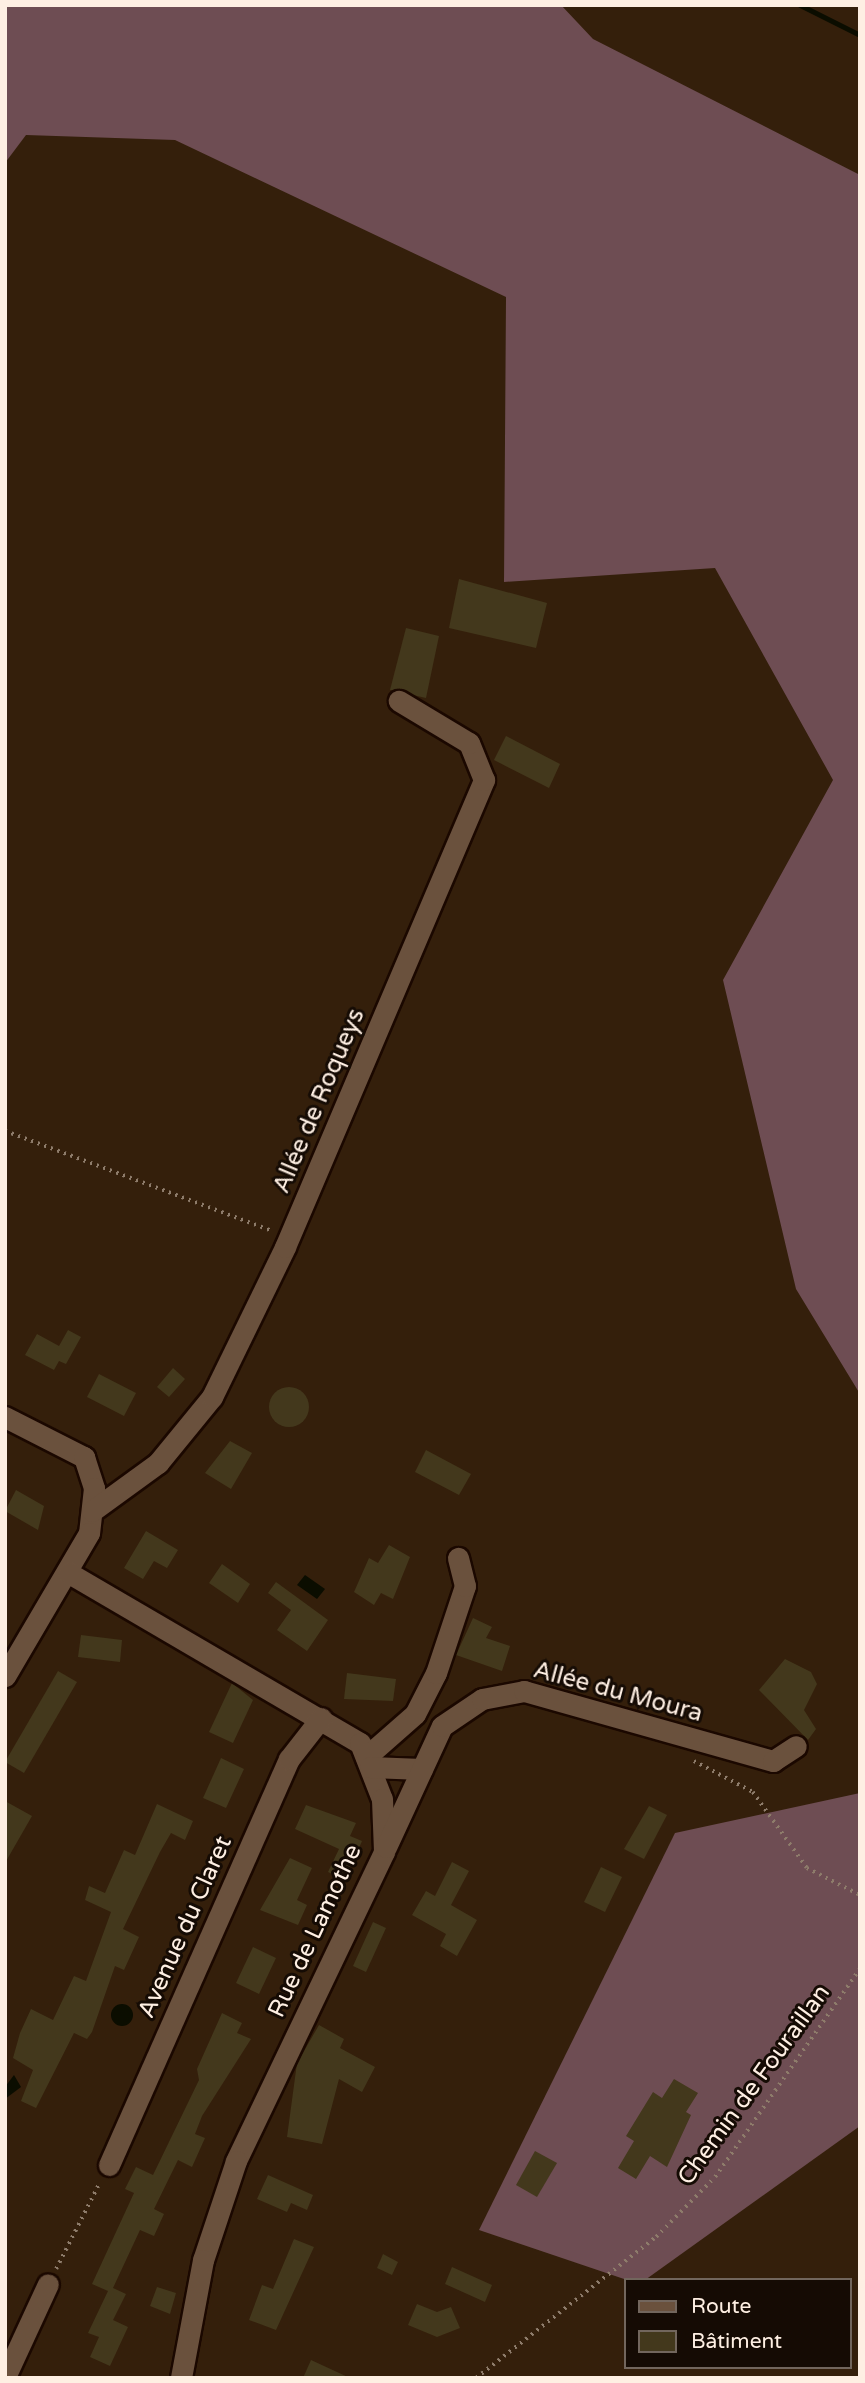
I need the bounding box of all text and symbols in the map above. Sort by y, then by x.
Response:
street label: Allée de Roqueys [267,1005,371,1197]
street label: Allée du Moura [530,1656,706,1728]
street label: Avenue du Claret [132,1832,238,2022]
street label: Rue de Lamothe [262,1840,368,2022]
street label: Chemin de Fouraillan [672,1979,836,2191]
legend [624,2278,851,2369]
text: Route [691,2294,751,2319]
text: Bâtiment [691,2329,782,2354]

